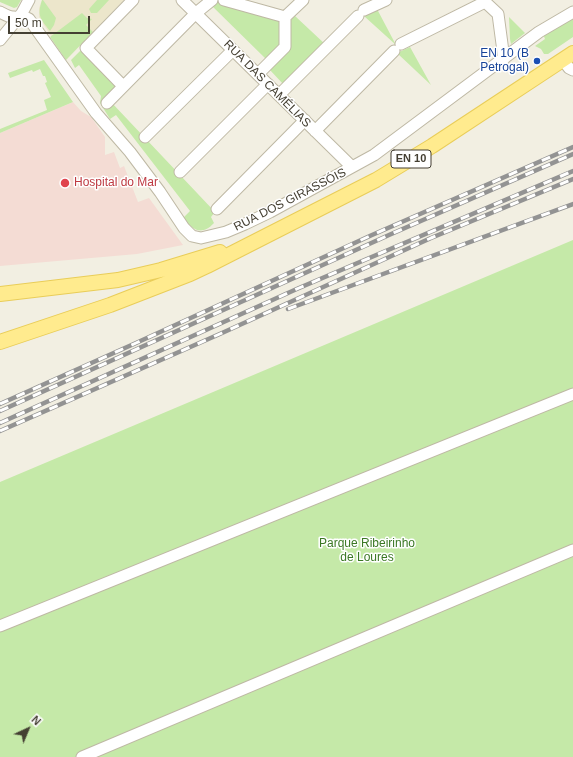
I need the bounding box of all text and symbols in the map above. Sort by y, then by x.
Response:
scale bar [10,8,92,34]
text: 50 m [15,16,42,30]
street label: RUA DAS CAMÉLIAS [220,37,314,131]
place label: EN 10 (B Petrogal) [480,47,529,75]
marker: EN 10 (B Petrogal) [532,56,542,66]
road number: EN 10 [391,150,431,168]
street label: RUA DOS GIRASSÓIS [231,165,349,235]
place label: Hospital do Mar [74,176,158,190]
marker: Hospital do Mar [59,177,71,189]
park label: Parque Ribeirinho de Loures [319,537,415,565]
north arrow [8,709,48,749]
text: N [29,713,43,727]

